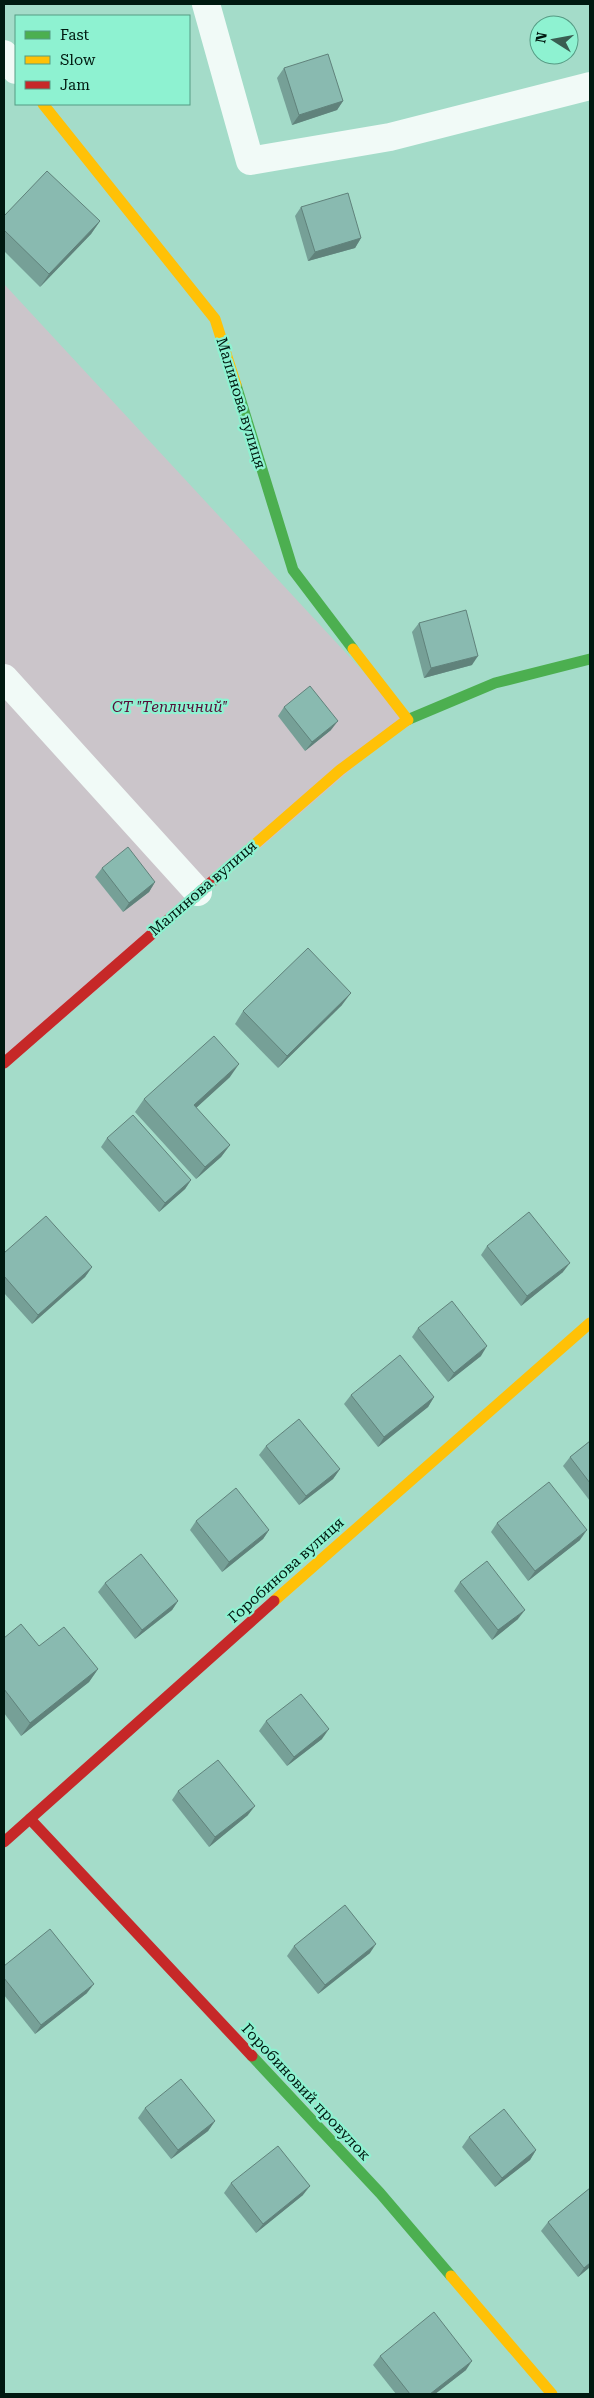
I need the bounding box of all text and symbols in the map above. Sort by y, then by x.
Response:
legend [15,15,190,105]
north arrow [529,15,579,65]
text: Fast [60,26,90,44]
text: N [532,30,550,44]
text: Slow [60,51,96,69]
text: Jam [60,76,90,94]
street label: Малинова вулиця [212,335,270,471]
park label: СТ "Тепличний" [112,698,228,716]
street label: Малинова вулиця [146,837,260,939]
street label: Горобинова вулиця [224,1513,348,1627]
street label: Горобиновий провулок [238,2020,375,2165]

